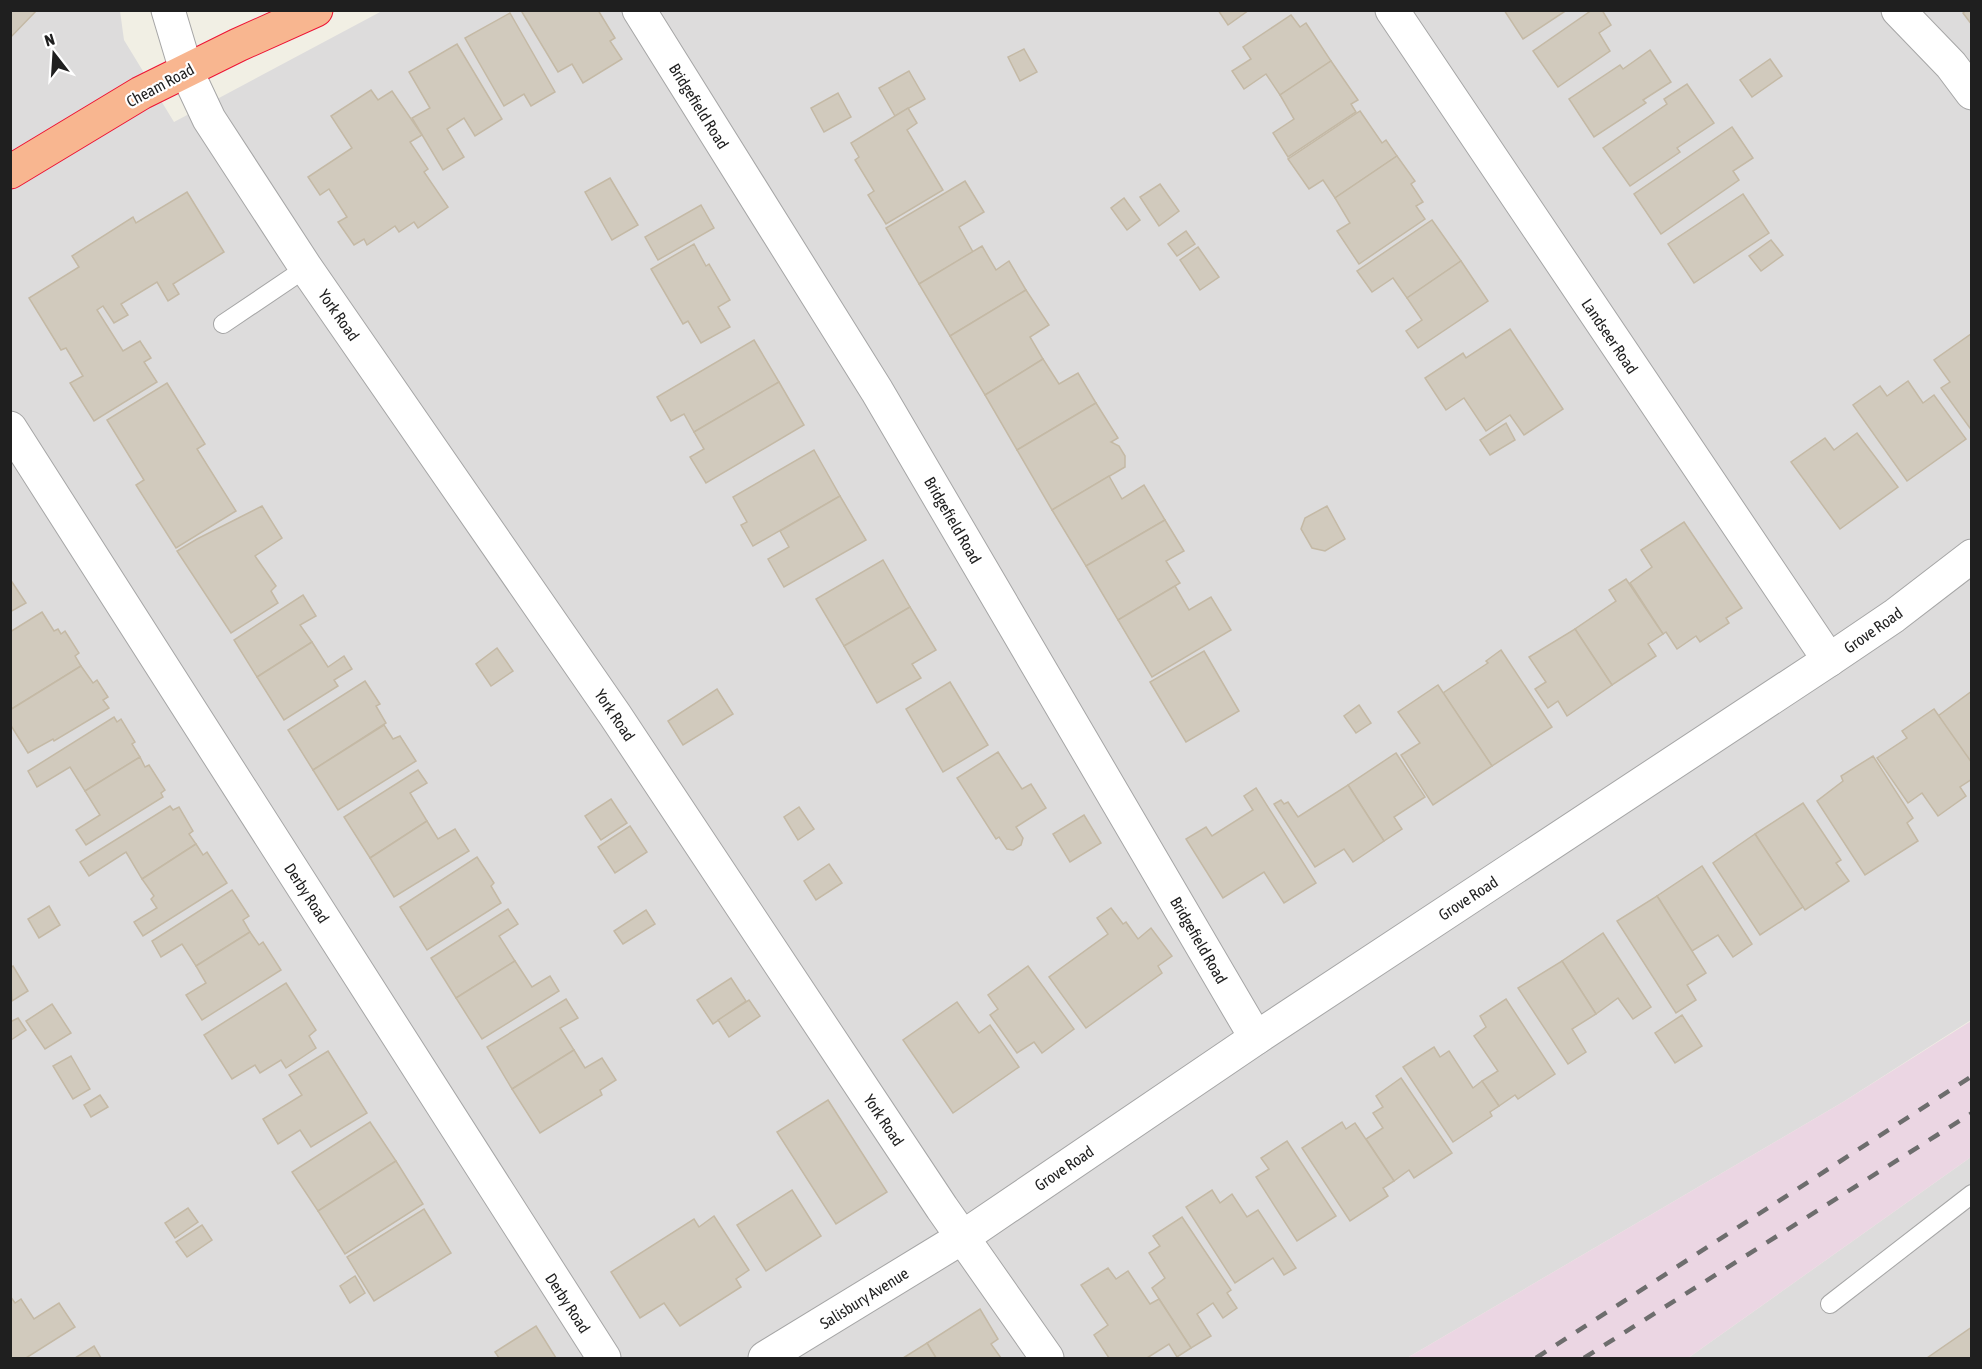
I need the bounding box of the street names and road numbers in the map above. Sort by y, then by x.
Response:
street label: Cheam Road [123,60,197,110]
street label: Bridgefield Road [665,60,732,152]
street label: York Road [315,286,363,344]
street label: Landseer Road [1578,295,1642,377]
street label: Bridgefield Road [920,473,985,567]
street label: Grove Road [1840,603,1906,657]
street label: York Road [591,686,639,744]
street label: Derby Road [280,860,333,927]
street label: Grove Road [1435,872,1501,924]
street label: Bridgefield Road [1166,893,1231,987]
street label: York Road [860,1091,908,1149]
street label: Grove Road [1031,1142,1097,1194]
street label: Salisbury Avenue [816,1264,912,1333]
street label: Derby Road [541,1270,594,1337]

